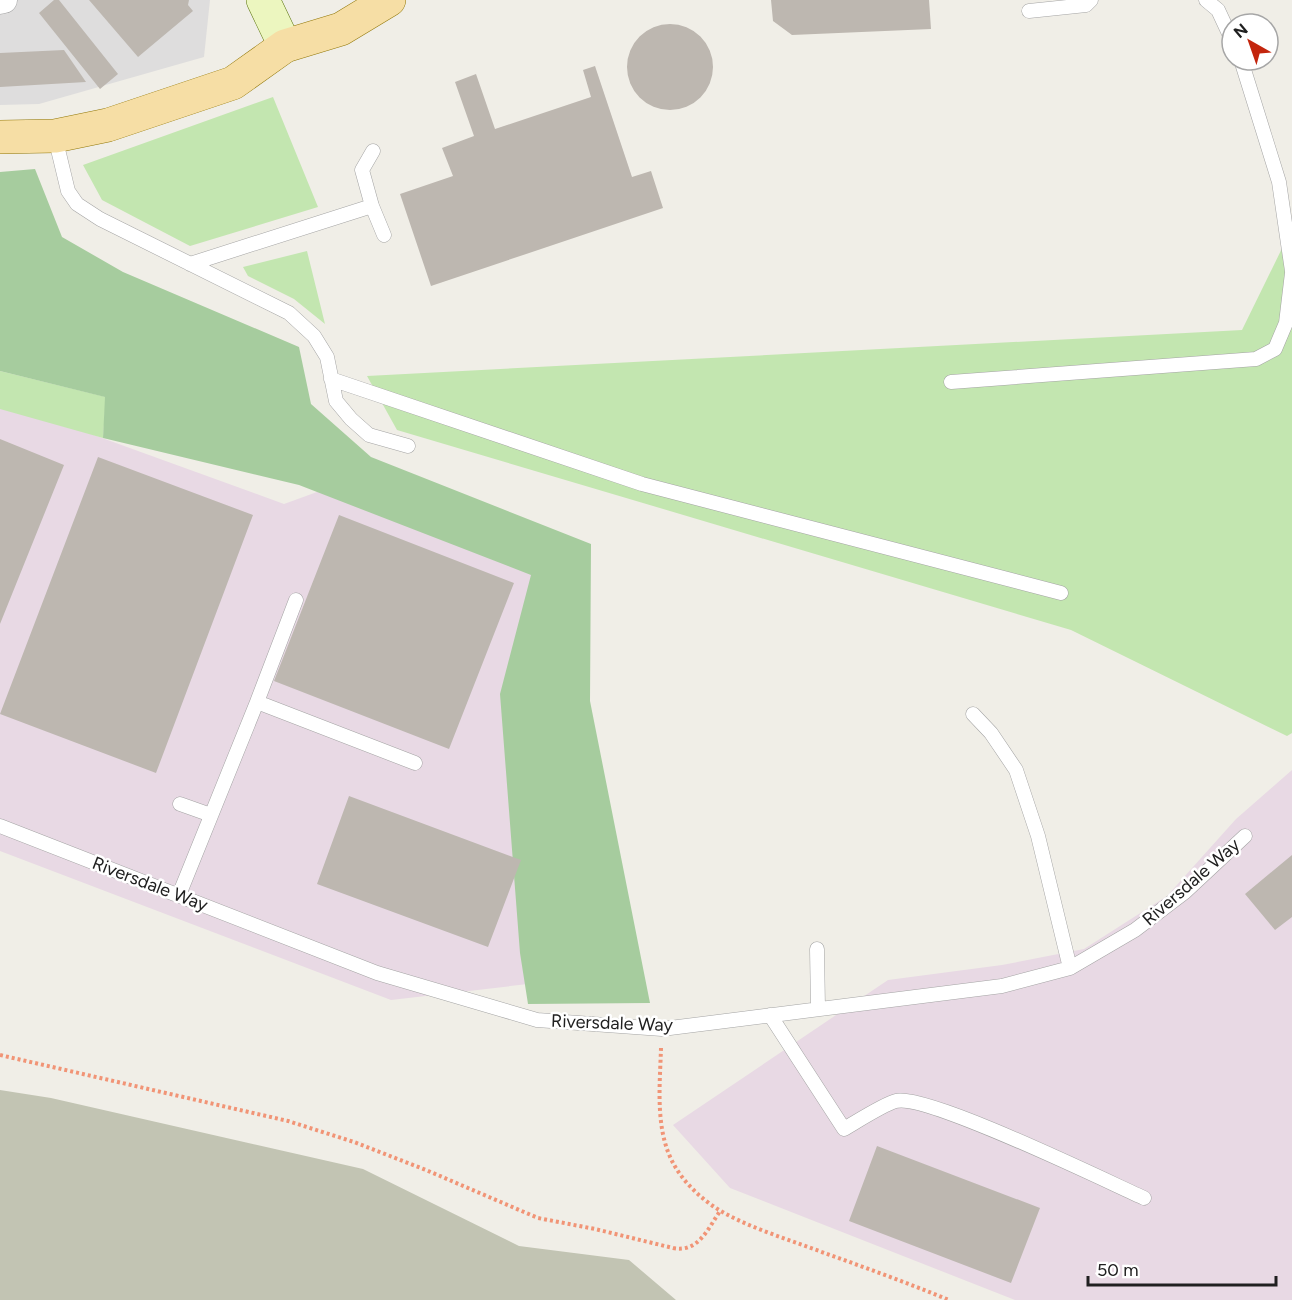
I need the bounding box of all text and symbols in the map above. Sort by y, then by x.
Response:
north arrow [1220,12,1280,72]
text: N [1230,20,1252,42]
street label: Riversdale Way [1138,833,1245,930]
street label: Riversdale Way [89,852,211,916]
street label: Riversdale Way [551,1010,674,1036]
scale bar [1088,1249,1276,1287]
text: 50 m [1097,1259,1139,1281]

